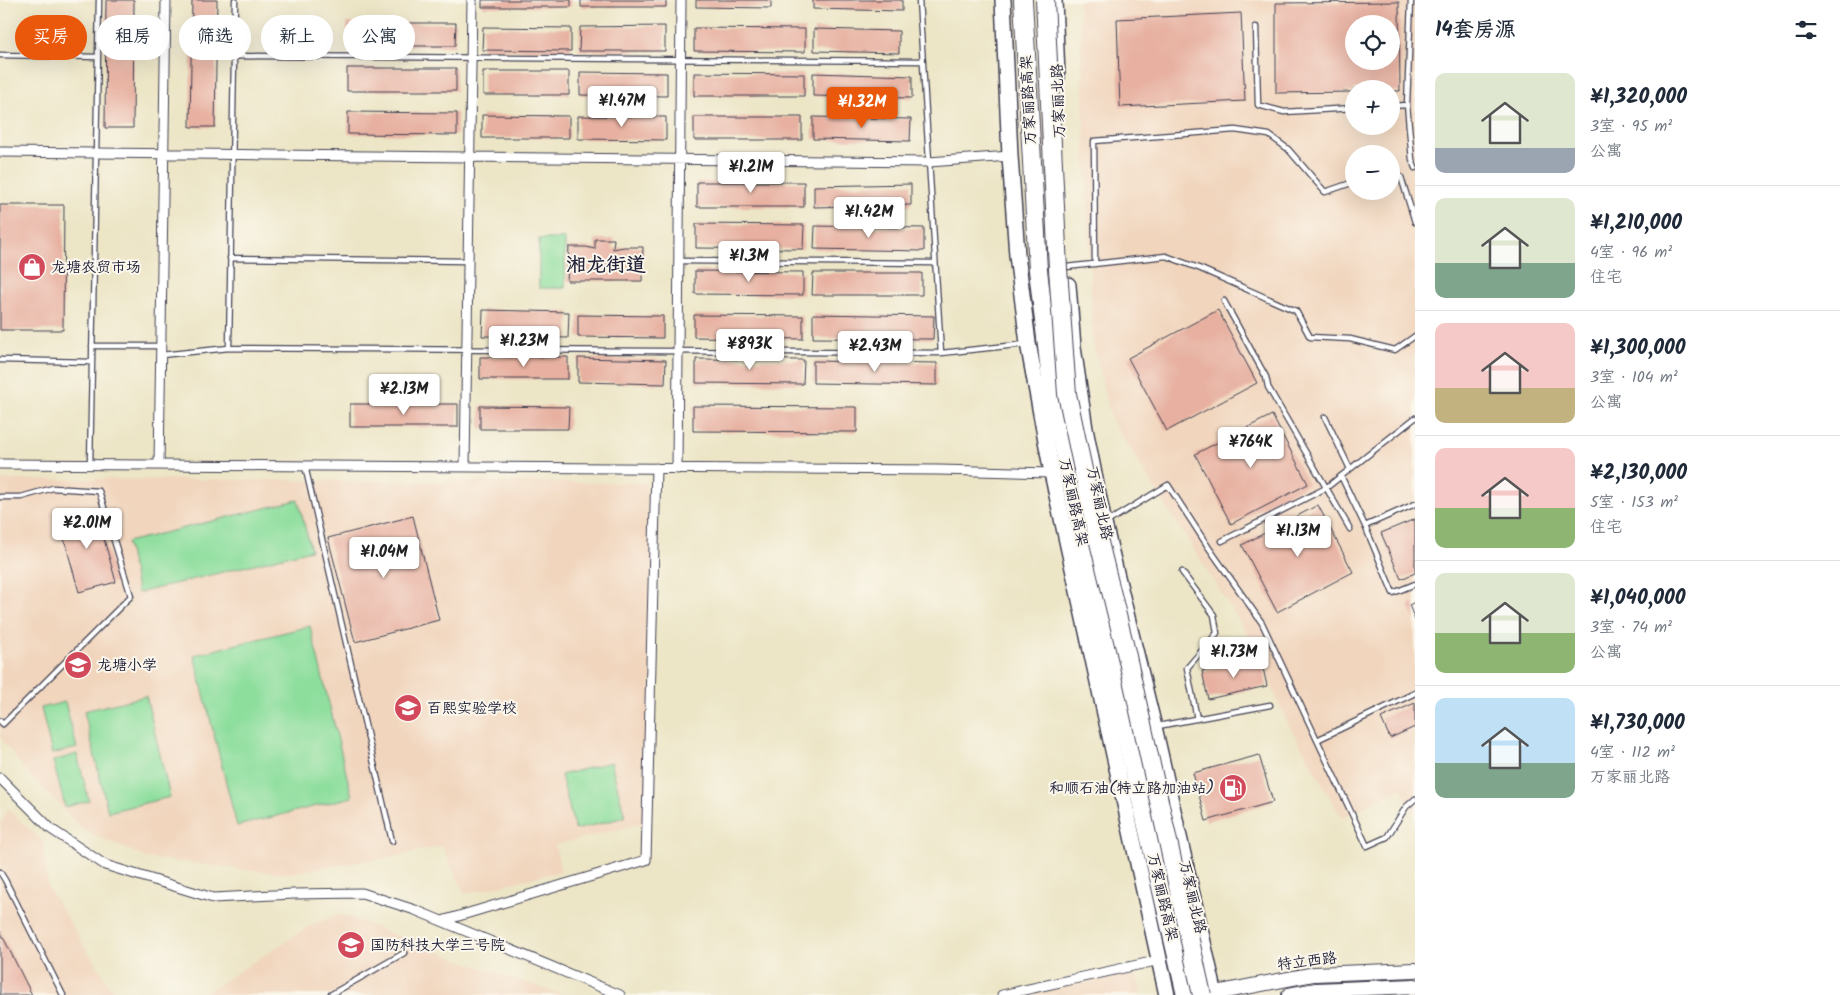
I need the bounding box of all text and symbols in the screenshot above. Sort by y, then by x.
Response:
text: 14套房源 [1435,14,1516,47]
chip: 买房 [15,15,87,60]
chip: 租房 [97,15,169,60]
chip: 筛选 [179,15,251,60]
chip: 新上 [261,15,333,60]
chip: 公寓 [343,15,415,60]
map controls [1345,15,1400,200]
button: locate [1345,15,1400,70]
icon: filters [1792,16,1820,44]
street label: 万家丽路高架 [1015,54,1043,146]
street label: 万家丽北路 [1046,63,1072,139]
button: + [1345,80,1400,135]
text: ¥1,320,000 [1590,81,1687,114]
pin: ¥1.47M [581,86,663,128]
pin: ¥1.32M [821,86,903,129]
text: ¥1.47M [599,89,645,114]
text: ¥1.32M [838,90,886,115]
icon: home [1475,93,1535,153]
text: 3室 · 95 m² [1590,114,1672,139]
text: 公寓 [1590,139,1622,164]
button: − [1345,145,1400,200]
pin: ¥1.21M [710,152,792,194]
text: ¥1.21M [729,155,773,180]
pin: ¥1.42M [828,196,910,239]
text: ¥1.42M [845,200,893,225]
text: ¥1,210,000 [1590,207,1682,240]
icon: home [1475,218,1535,278]
pin: ¥1.3M [714,240,784,283]
text: 4室 · 96 m² [1590,240,1672,265]
text: ¥1.3M [729,244,769,269]
district label: 湘龙街道 [566,250,646,282]
shop icon: 龙塘农贸市场 [17,252,47,282]
place label: 龙塘农贸市场 [51,256,141,280]
text: 住宅 [1590,265,1622,290]
pin: ¥1.23M [483,326,565,368]
pin: ¥893K [715,328,785,371]
text: ¥1.23M [500,329,548,354]
pin: ¥2.43M [834,330,916,373]
text: ¥893K [727,332,773,357]
text: ¥1,300,000 [1590,332,1686,365]
text: ¥2.43M [849,334,901,359]
icon: home [1475,343,1535,403]
text: 3室 · 104 m² [1590,365,1678,390]
pin: ¥2.13M [363,374,445,416]
text: ¥2.13M [380,377,428,402]
text: 公寓 [1590,390,1622,415]
pin: ¥764K [1216,426,1286,469]
text: ¥764K [1229,430,1273,455]
street label: 万家丽路高架 [1052,456,1094,549]
text: ¥2,130,000 [1590,457,1687,490]
street label: 万家丽北路 [1079,464,1119,542]
icon: home [1475,468,1535,528]
text: 5室 · 153 m² [1590,490,1678,515]
pin: ¥2.01M [46,508,128,550]
text: ¥2.01M [63,511,111,536]
text: 住宅 [1590,515,1622,540]
pin: ¥1.13M [1257,516,1339,558]
text: ¥1.13M [1276,519,1320,544]
pin: ¥1.04M [343,536,425,579]
text: ¥1.04M [360,540,408,565]
text: ¥1,040,000 [1590,582,1686,615]
icon: home [1475,593,1535,653]
text: 3室 · 74 m² [1590,615,1672,640]
pin: ¥1.73M [1193,636,1275,679]
text: ¥1.73M [1211,640,1257,665]
text: 公寓 [1590,640,1622,665]
school or university icon: 龙塘小学 [63,650,93,680]
place label: 龙塘小学 [97,654,157,678]
school or university icon: 百熙实验学校 [393,693,423,723]
place label: 百熙实验学校 [427,697,517,721]
text: ¥1,730,000 [1590,707,1685,740]
icon: home [1475,718,1535,778]
text: 4室 · 112 m² [1590,740,1675,765]
text: 万家丽北路 [1590,765,1670,790]
fuel station icon: 和顺石油(特立路加油站) [1218,773,1248,803]
place label: 和顺石油(特立路加油站) [1049,777,1214,801]
street label: 万家丽路高架 [1140,851,1184,944]
street label: 万家丽北路 [1172,858,1212,936]
school or university icon: 国防科技大学三号院 [336,930,366,960]
place label: 国防科技大学三号院 [370,934,505,958]
street label: 特立西路 [1276,946,1338,978]

